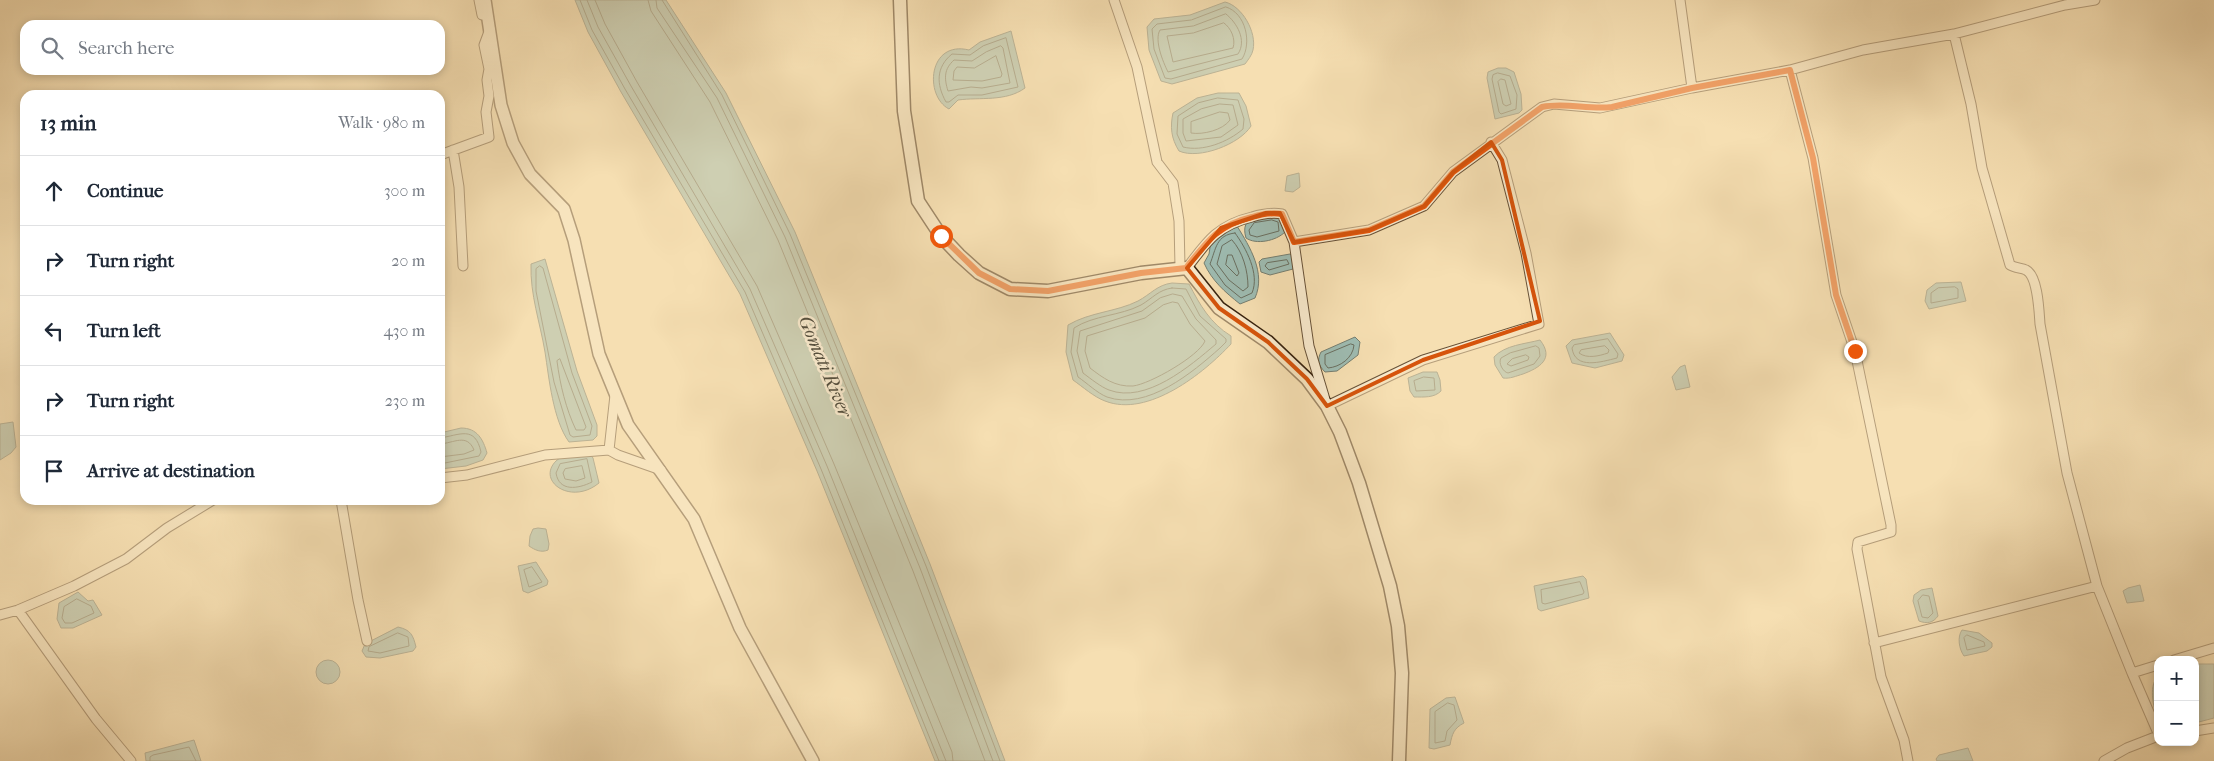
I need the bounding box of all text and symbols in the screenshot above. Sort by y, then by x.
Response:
search box [20,20,445,75]
icon: search [38,34,66,62]
text: Search here [78,37,174,59]
text: 13 min [40,111,96,135]
text: Walk · 980 m [338,113,425,132]
icon: ahead [40,177,68,205]
text: Continue [87,180,163,202]
text: 300 m [384,181,425,200]
route start [930,225,953,248]
icon: right [40,247,68,275]
text: Turn right [87,250,174,272]
text: 20 m [391,251,425,270]
water label: Gomati River [794,312,857,422]
icon: left [40,317,68,345]
text: Turn left [87,320,161,342]
text: 430 m [383,321,425,340]
route end [1844,340,1867,363]
icon: right [40,387,68,415]
text: Turn right [87,390,174,412]
text: 230 m [385,391,425,410]
icon: arrive [40,457,68,485]
text: Arrive at destination [87,460,255,482]
map controls [2154,656,2199,746]
button: + [2154,656,2199,701]
button: − [2154,701,2199,746]

